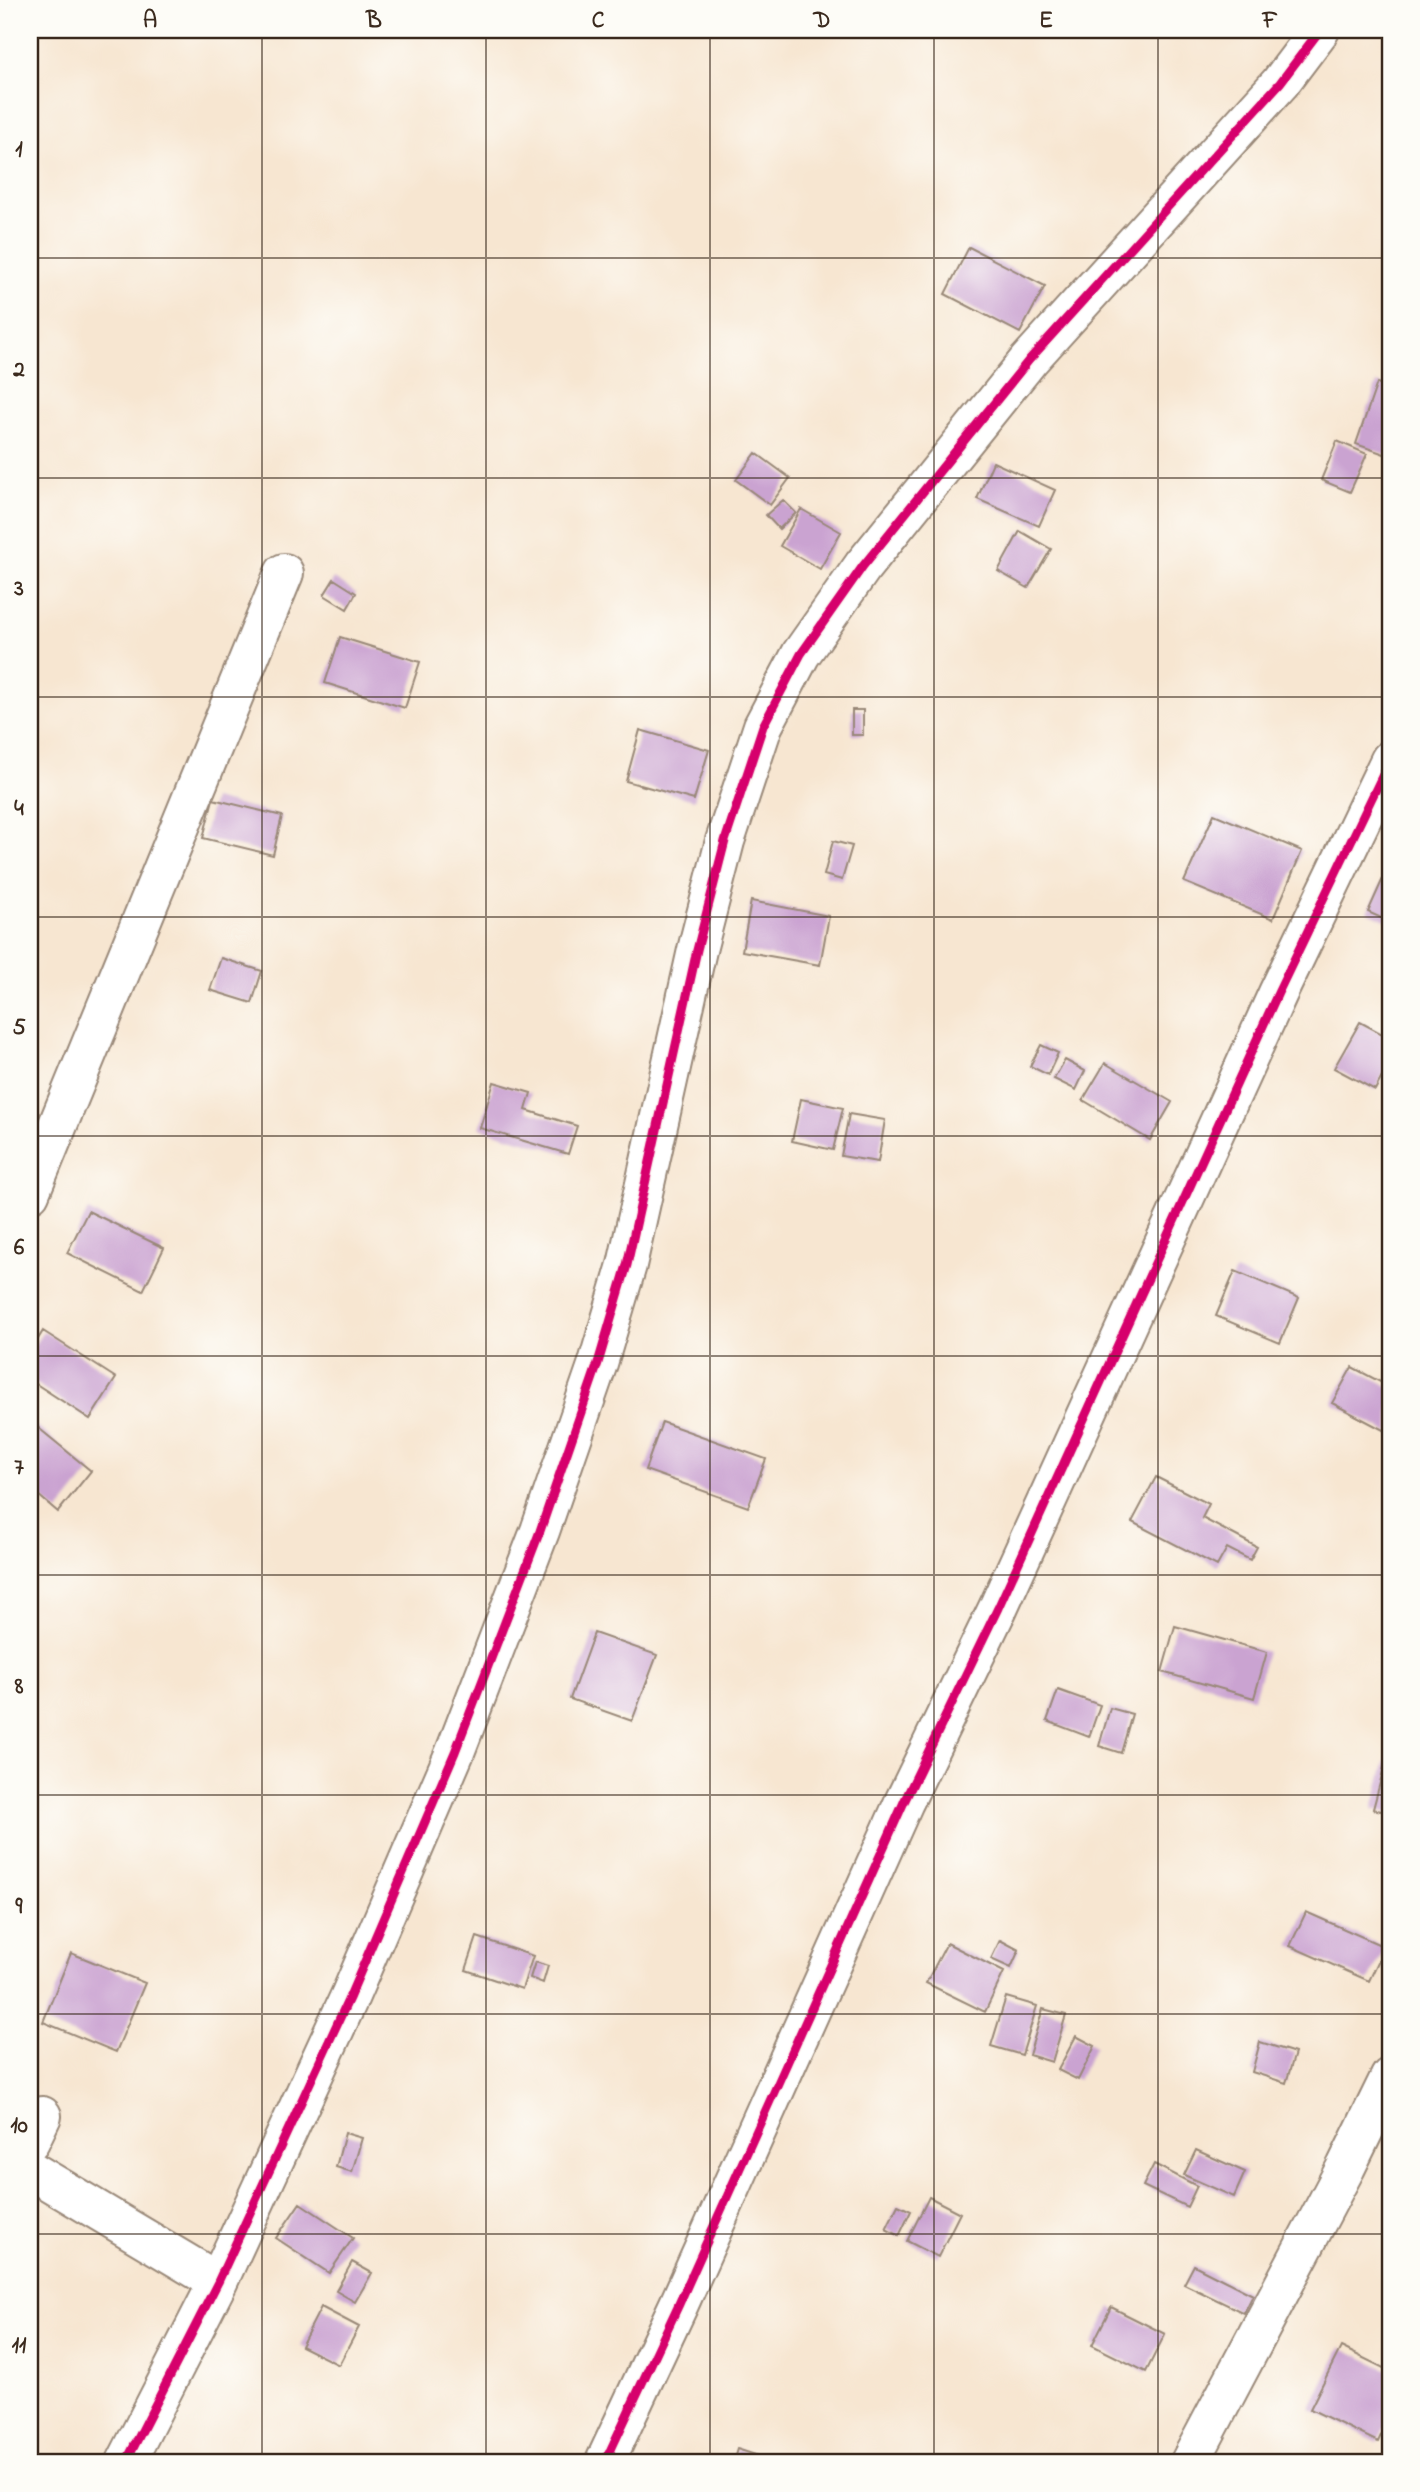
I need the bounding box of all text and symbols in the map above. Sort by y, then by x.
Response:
text: A [143,5,157,38]
text: B [365,5,382,38]
text: C [592,5,605,38]
text: D [813,5,830,38]
text: E [1039,5,1053,38]
text: F [1262,5,1278,38]
text: 1 [15,134,23,167]
text: 2 [12,354,25,387]
text: 3 [13,573,24,606]
text: 4 [14,793,24,826]
text: 5 [12,1012,26,1045]
text: 6 [14,1232,25,1265]
text: 7 [14,1452,24,1485]
text: 8 [14,1671,24,1704]
text: 9 [15,1891,24,1924]
text: 10 [10,2110,28,2143]
text: 11 [12,2330,27,2363]

